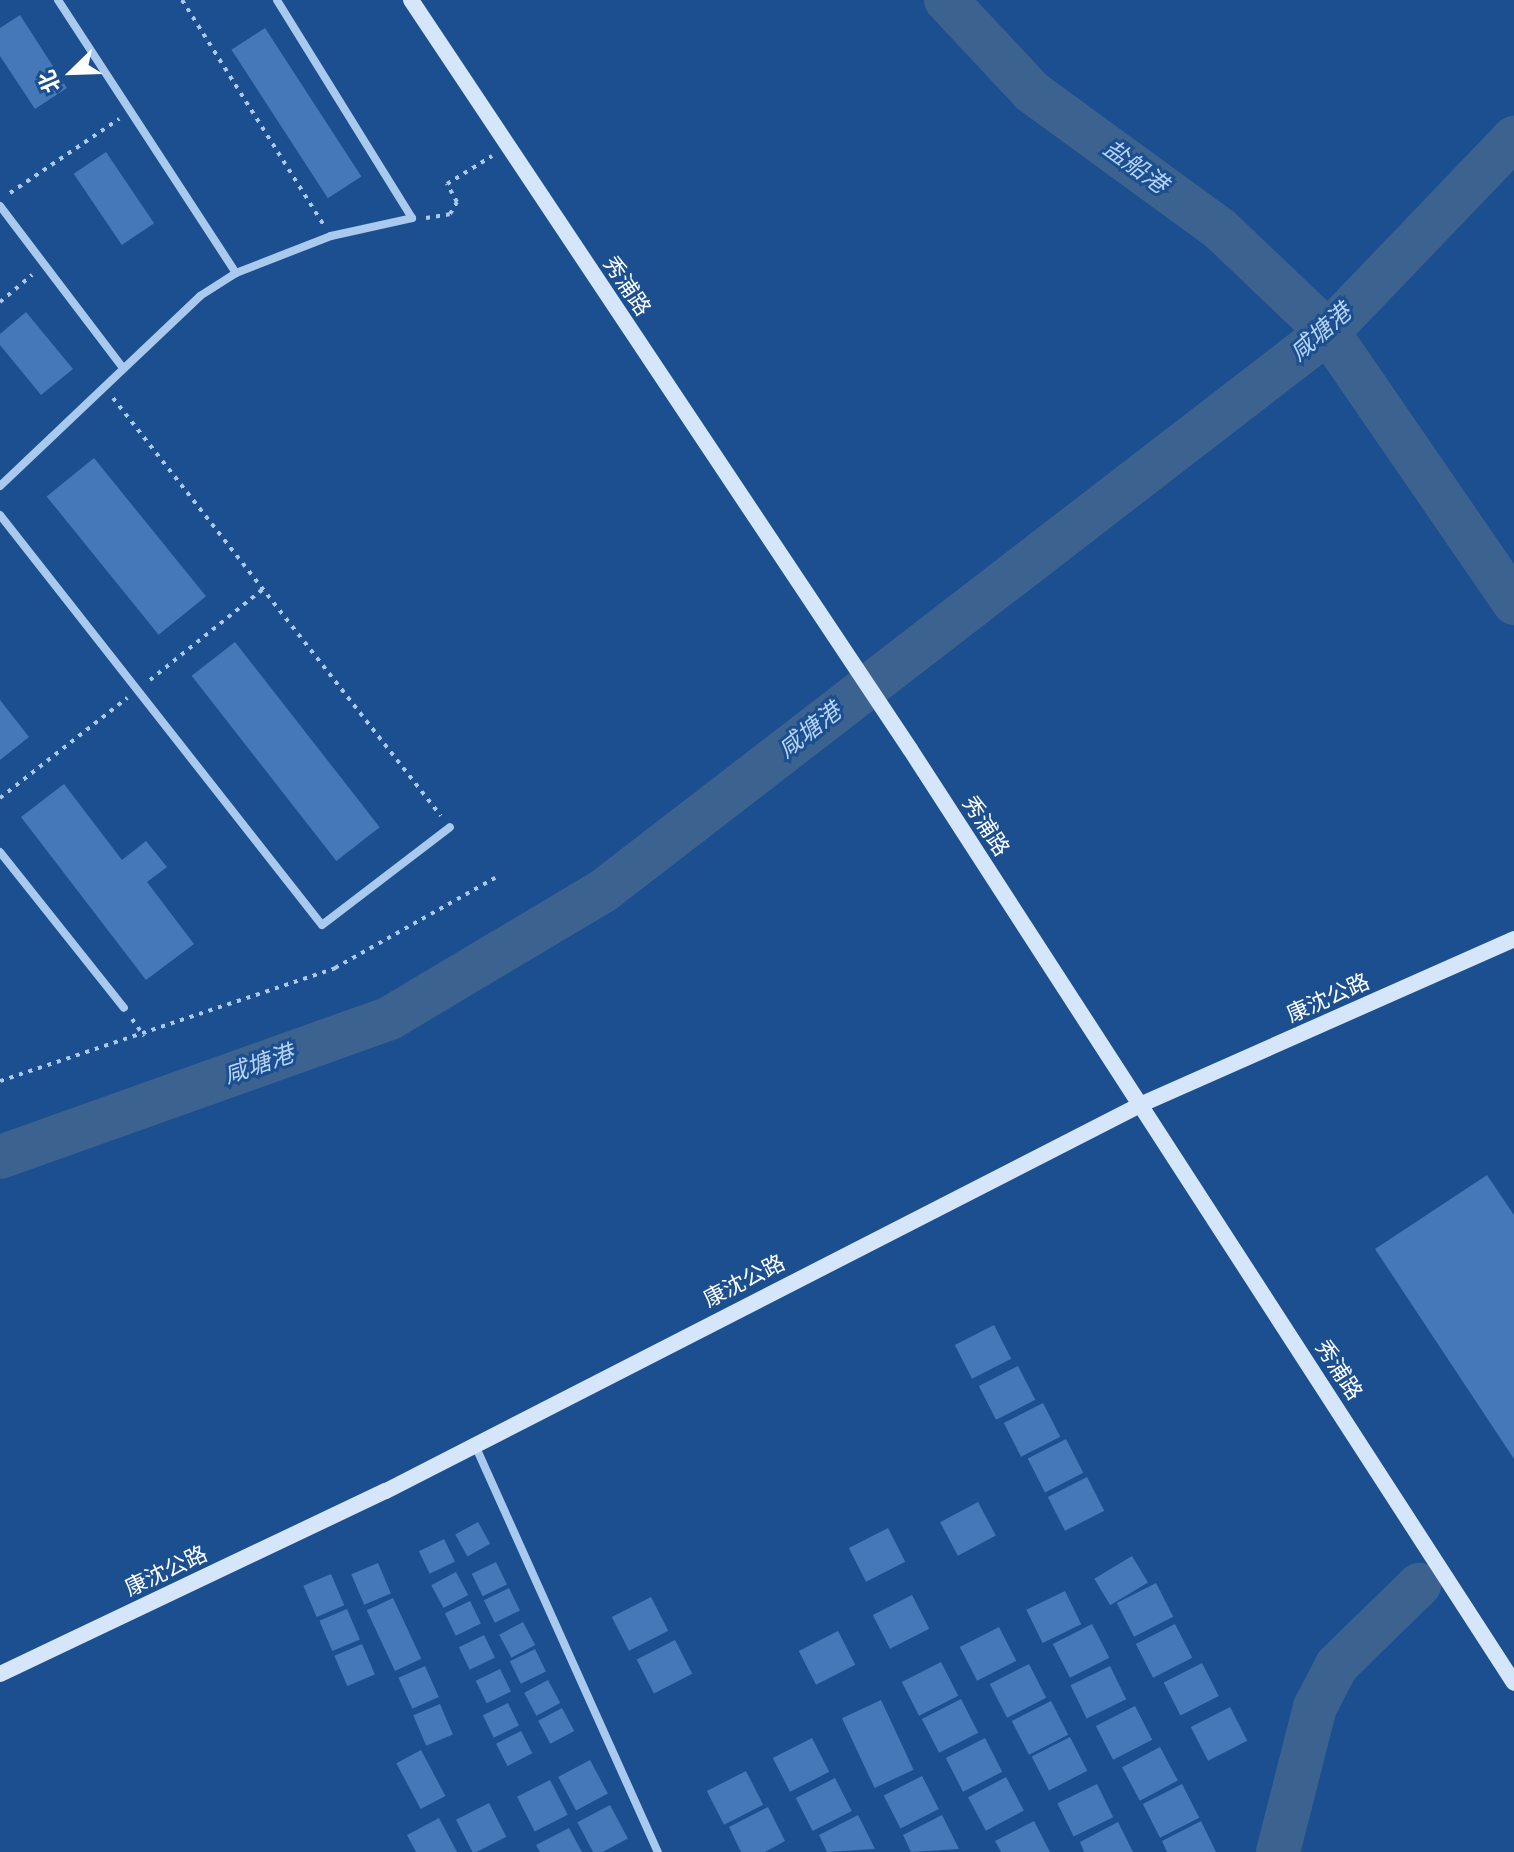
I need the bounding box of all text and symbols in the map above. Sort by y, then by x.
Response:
north arrow [32,32,112,112]
text: 北 [34,67,65,97]
water label: 盐船港 [1097,134,1173,200]
street label: 秀浦路 [598,251,656,321]
water label: 咸塘港 [1284,299,1358,367]
water label: 咸塘港 [773,697,847,765]
street label: 秀浦路 [957,791,1015,861]
street label: 康沈公路 [1282,968,1374,1028]
water label: 咸塘港 [220,1040,298,1090]
street label: 康沈公路 [699,1249,789,1313]
street label: 秀浦路 [1310,1335,1368,1405]
street label: 康沈公路 [121,1540,211,1602]

